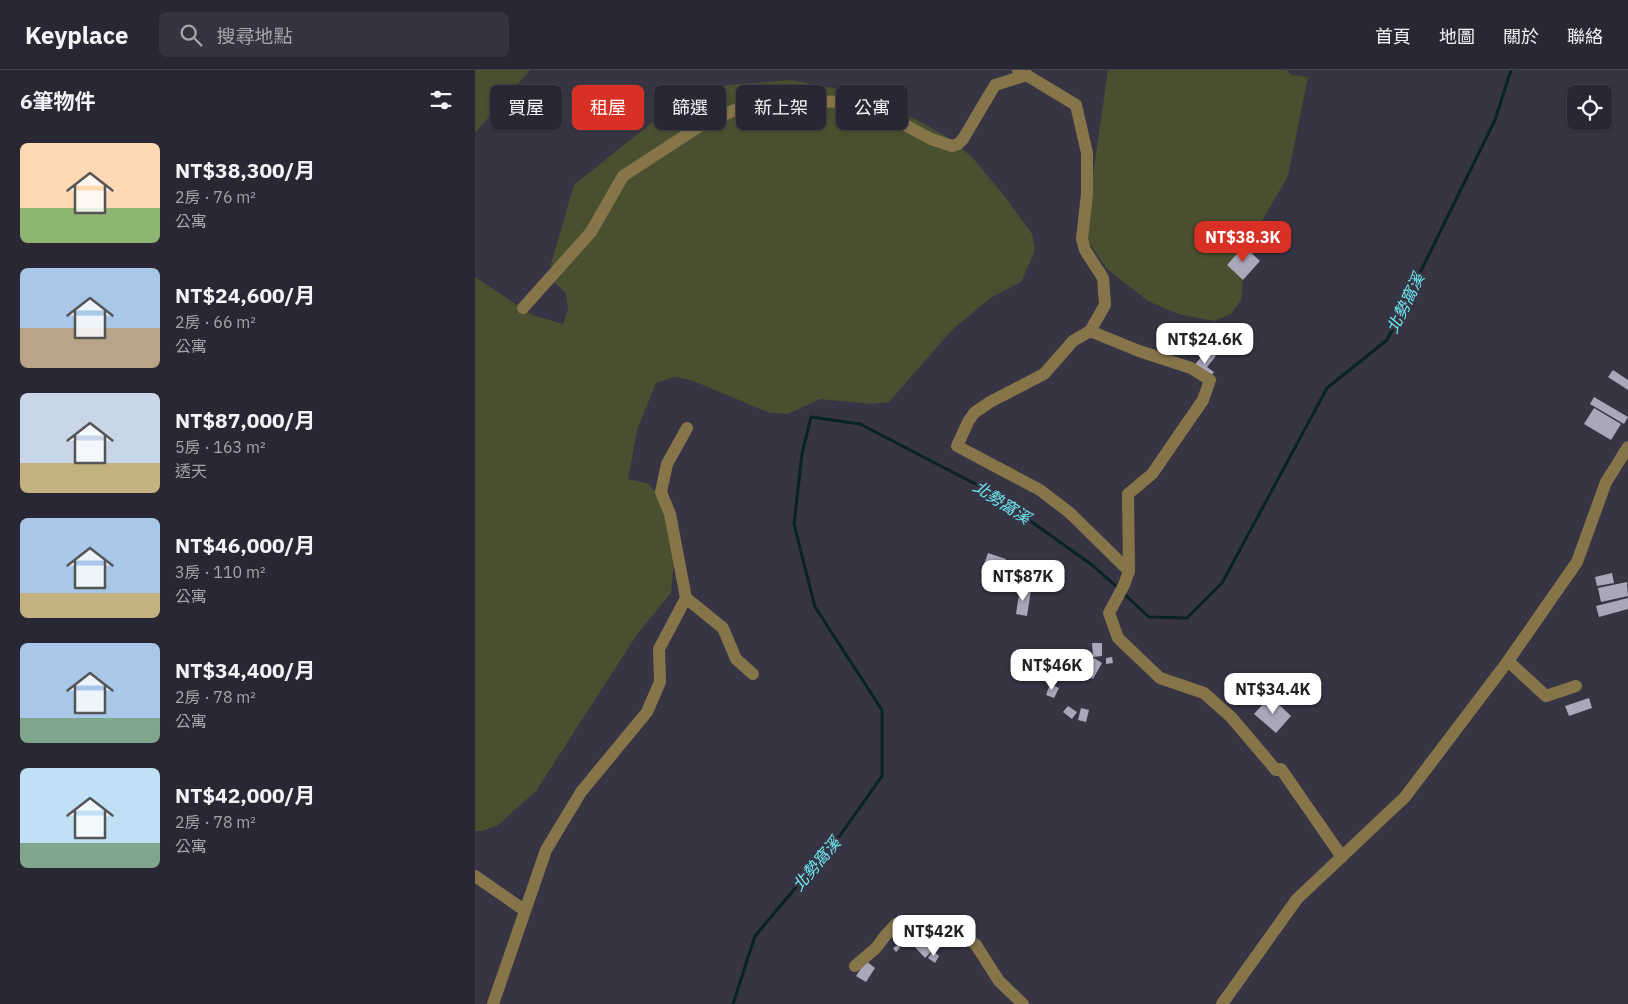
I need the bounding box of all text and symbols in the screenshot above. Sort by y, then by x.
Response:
search box [159,12,509,57]
text: Keyplace [25,19,129,51]
icon: search [177,21,205,49]
text: 搜尋地點 [217,24,293,48]
text: 首頁 [1375,25,1411,48]
text: 地圖 [1439,25,1475,48]
text: 關於 [1503,25,1539,48]
text: 聯絡 [1567,25,1603,48]
chip: 買屋 [490,85,562,130]
chip: 租屋 [572,85,644,130]
chip: 篩選 [654,85,726,130]
chip: 新上架 [736,85,826,130]
chip: 公寓 [836,85,908,130]
map controls [1567,85,1612,130]
button: locate [1567,85,1612,130]
icon: filters [427,86,455,114]
text: 6筆物件 [20,87,96,115]
text: NT$38,300/月 [175,156,315,184]
icon: home [60,163,120,223]
text: 2房 · 76 m² [175,187,256,207]
text: 公寓 [175,211,207,231]
pin: NT$38.3K [1191,220,1295,263]
text: NT$38.3K [1205,227,1281,247]
water label: 北勢窩溪 [1382,268,1429,336]
text: NT$24,600/月 [175,281,315,309]
icon: home [60,288,120,348]
text: 2房 · 66 m² [175,312,256,332]
pin: NT$24.6K [1153,322,1257,365]
text: NT$24.6K [1167,329,1243,349]
text: 公寓 [175,336,207,356]
text: NT$87,000/月 [175,406,315,434]
icon: home [60,413,120,473]
text: 5房 · 163 m² [175,437,265,457]
text: 透天 [175,461,207,481]
water label: 北勢窩溪 [970,476,1036,529]
text: NT$46,000/月 [175,531,315,559]
icon: home [60,538,120,598]
pin: NT$87K [982,560,1064,602]
text: 3房 · 110 m² [175,562,265,582]
text: NT$87K [993,566,1053,586]
text: 公寓 [175,586,207,606]
pin: NT$46K [1011,648,1093,691]
text: NT$46K [1022,655,1082,675]
text: NT$34,400/月 [175,656,315,684]
icon: home [60,663,120,723]
pin: NT$34.4K [1221,672,1325,715]
text: NT$34.4K [1235,679,1311,699]
text: 2房 · 78 m² [175,687,256,707]
text: 公寓 [175,711,207,731]
text: NT$42,000/月 [175,781,315,809]
icon: home [60,788,120,848]
text: 2房 · 78 m² [175,812,256,832]
water label: 北勢窩溪 [788,832,846,895]
text: 公寓 [175,836,207,856]
pin: NT$42K [893,914,975,957]
text: NT$42K [904,921,964,941]

